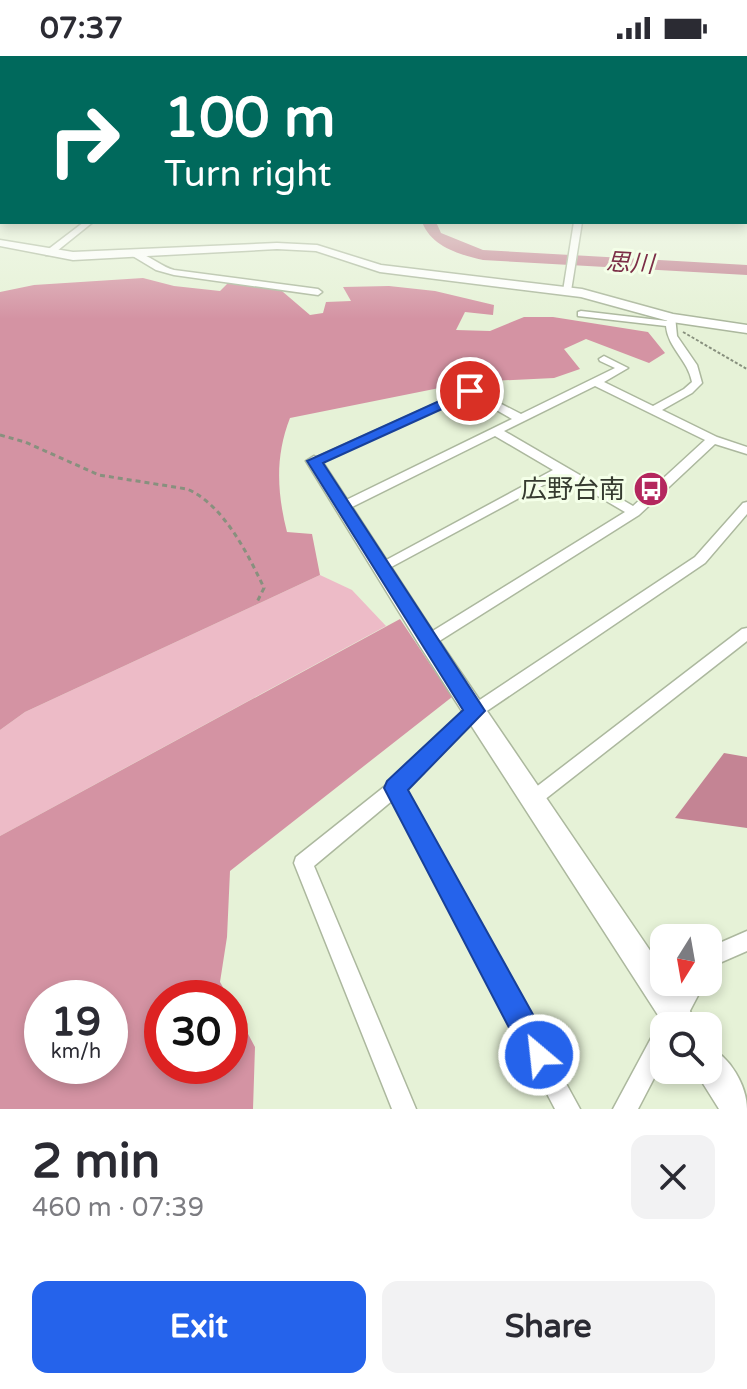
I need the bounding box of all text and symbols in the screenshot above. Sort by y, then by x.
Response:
text: 07:37 [40,10,123,47]
text: 100 m [164,85,335,152]
icon: right [32,88,136,192]
text: Turn right [164,153,331,196]
water label: 思川 [605,248,658,279]
pin [436,357,504,425]
icon: arrive [448,369,492,413]
bus stop icon: 広野台南 [632,470,670,508]
place label: 広野台南 [521,474,625,505]
north arrow [650,924,722,996]
map controls [650,924,722,1084]
speed limit sign: 30 [144,980,248,1084]
text: 19 [51,998,101,1046]
button: search [650,1012,722,1084]
position arrow [497,1013,581,1097]
text: km/h [51,1040,101,1064]
text: 2 min [32,1133,160,1191]
button: close [631,1135,715,1219]
text: 460 m · 07:39 [32,1192,204,1223]
button: Exit [32,1281,366,1373]
button: Share [382,1281,715,1373]

